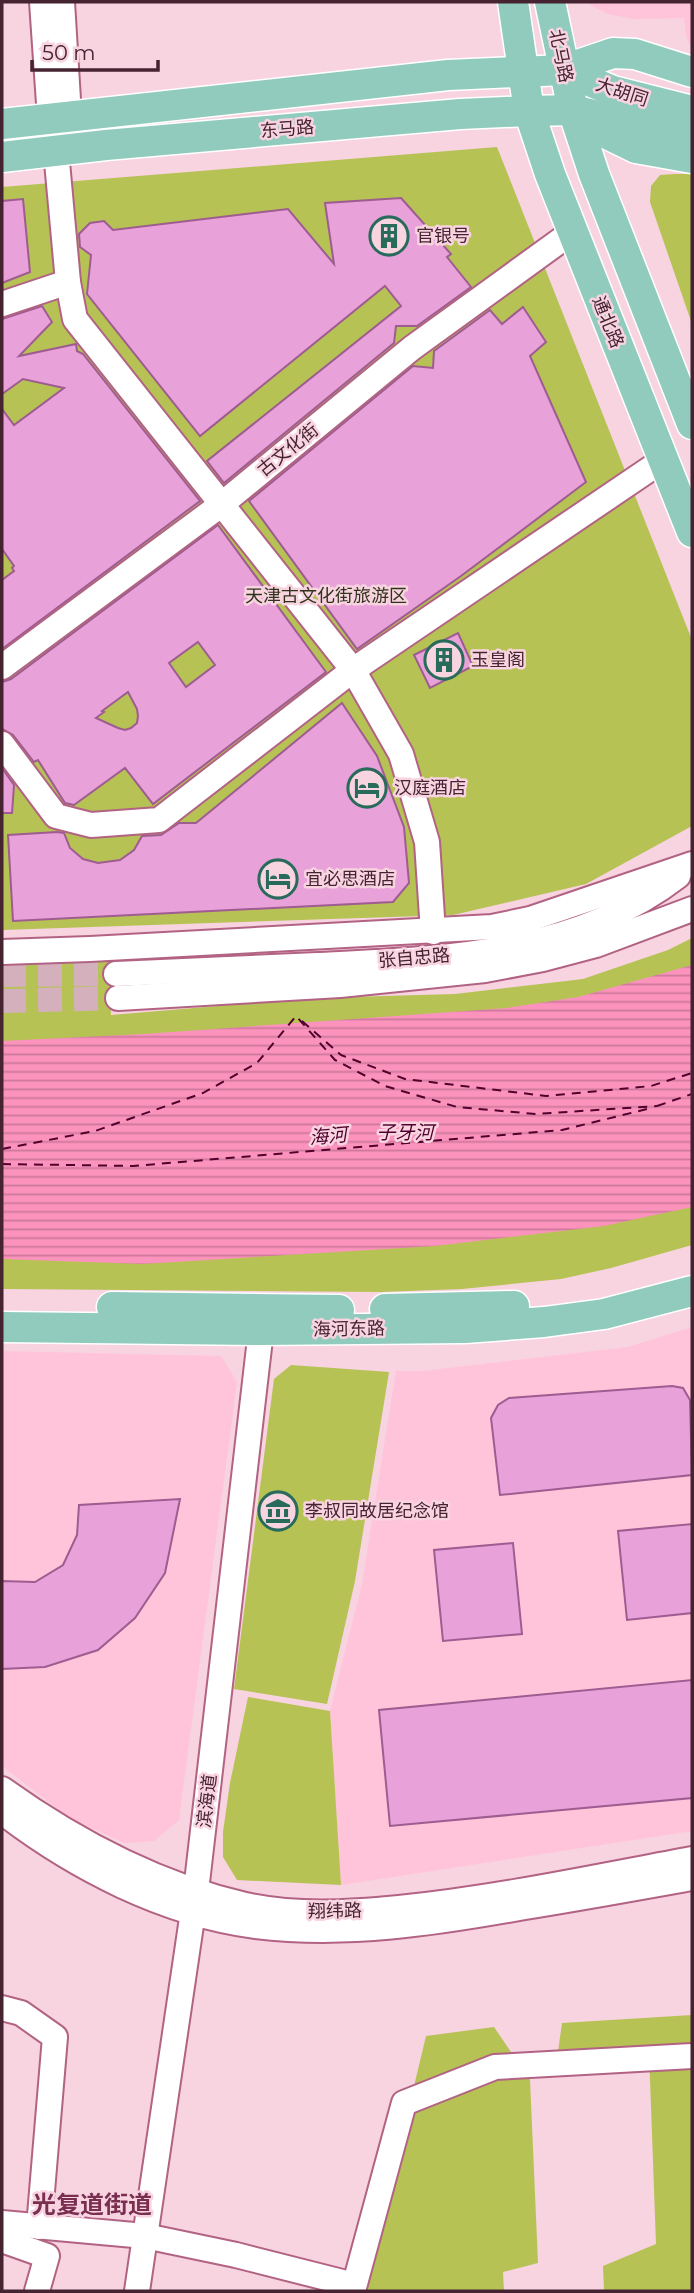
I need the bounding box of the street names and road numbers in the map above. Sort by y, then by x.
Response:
street label: 北马路 [545,27,577,85]
street label: 大胡同 [593,73,651,111]
street label: 东马路 [259,116,315,142]
street label: 通北路 [588,293,628,351]
street label: 古文化街 [253,419,323,481]
street label: 张自忠路 [377,944,451,972]
street label: 海河东路 [313,1317,385,1341]
street label: 滨海道 [193,1773,221,1829]
street label: 翔纬路 [308,1900,362,1922]

